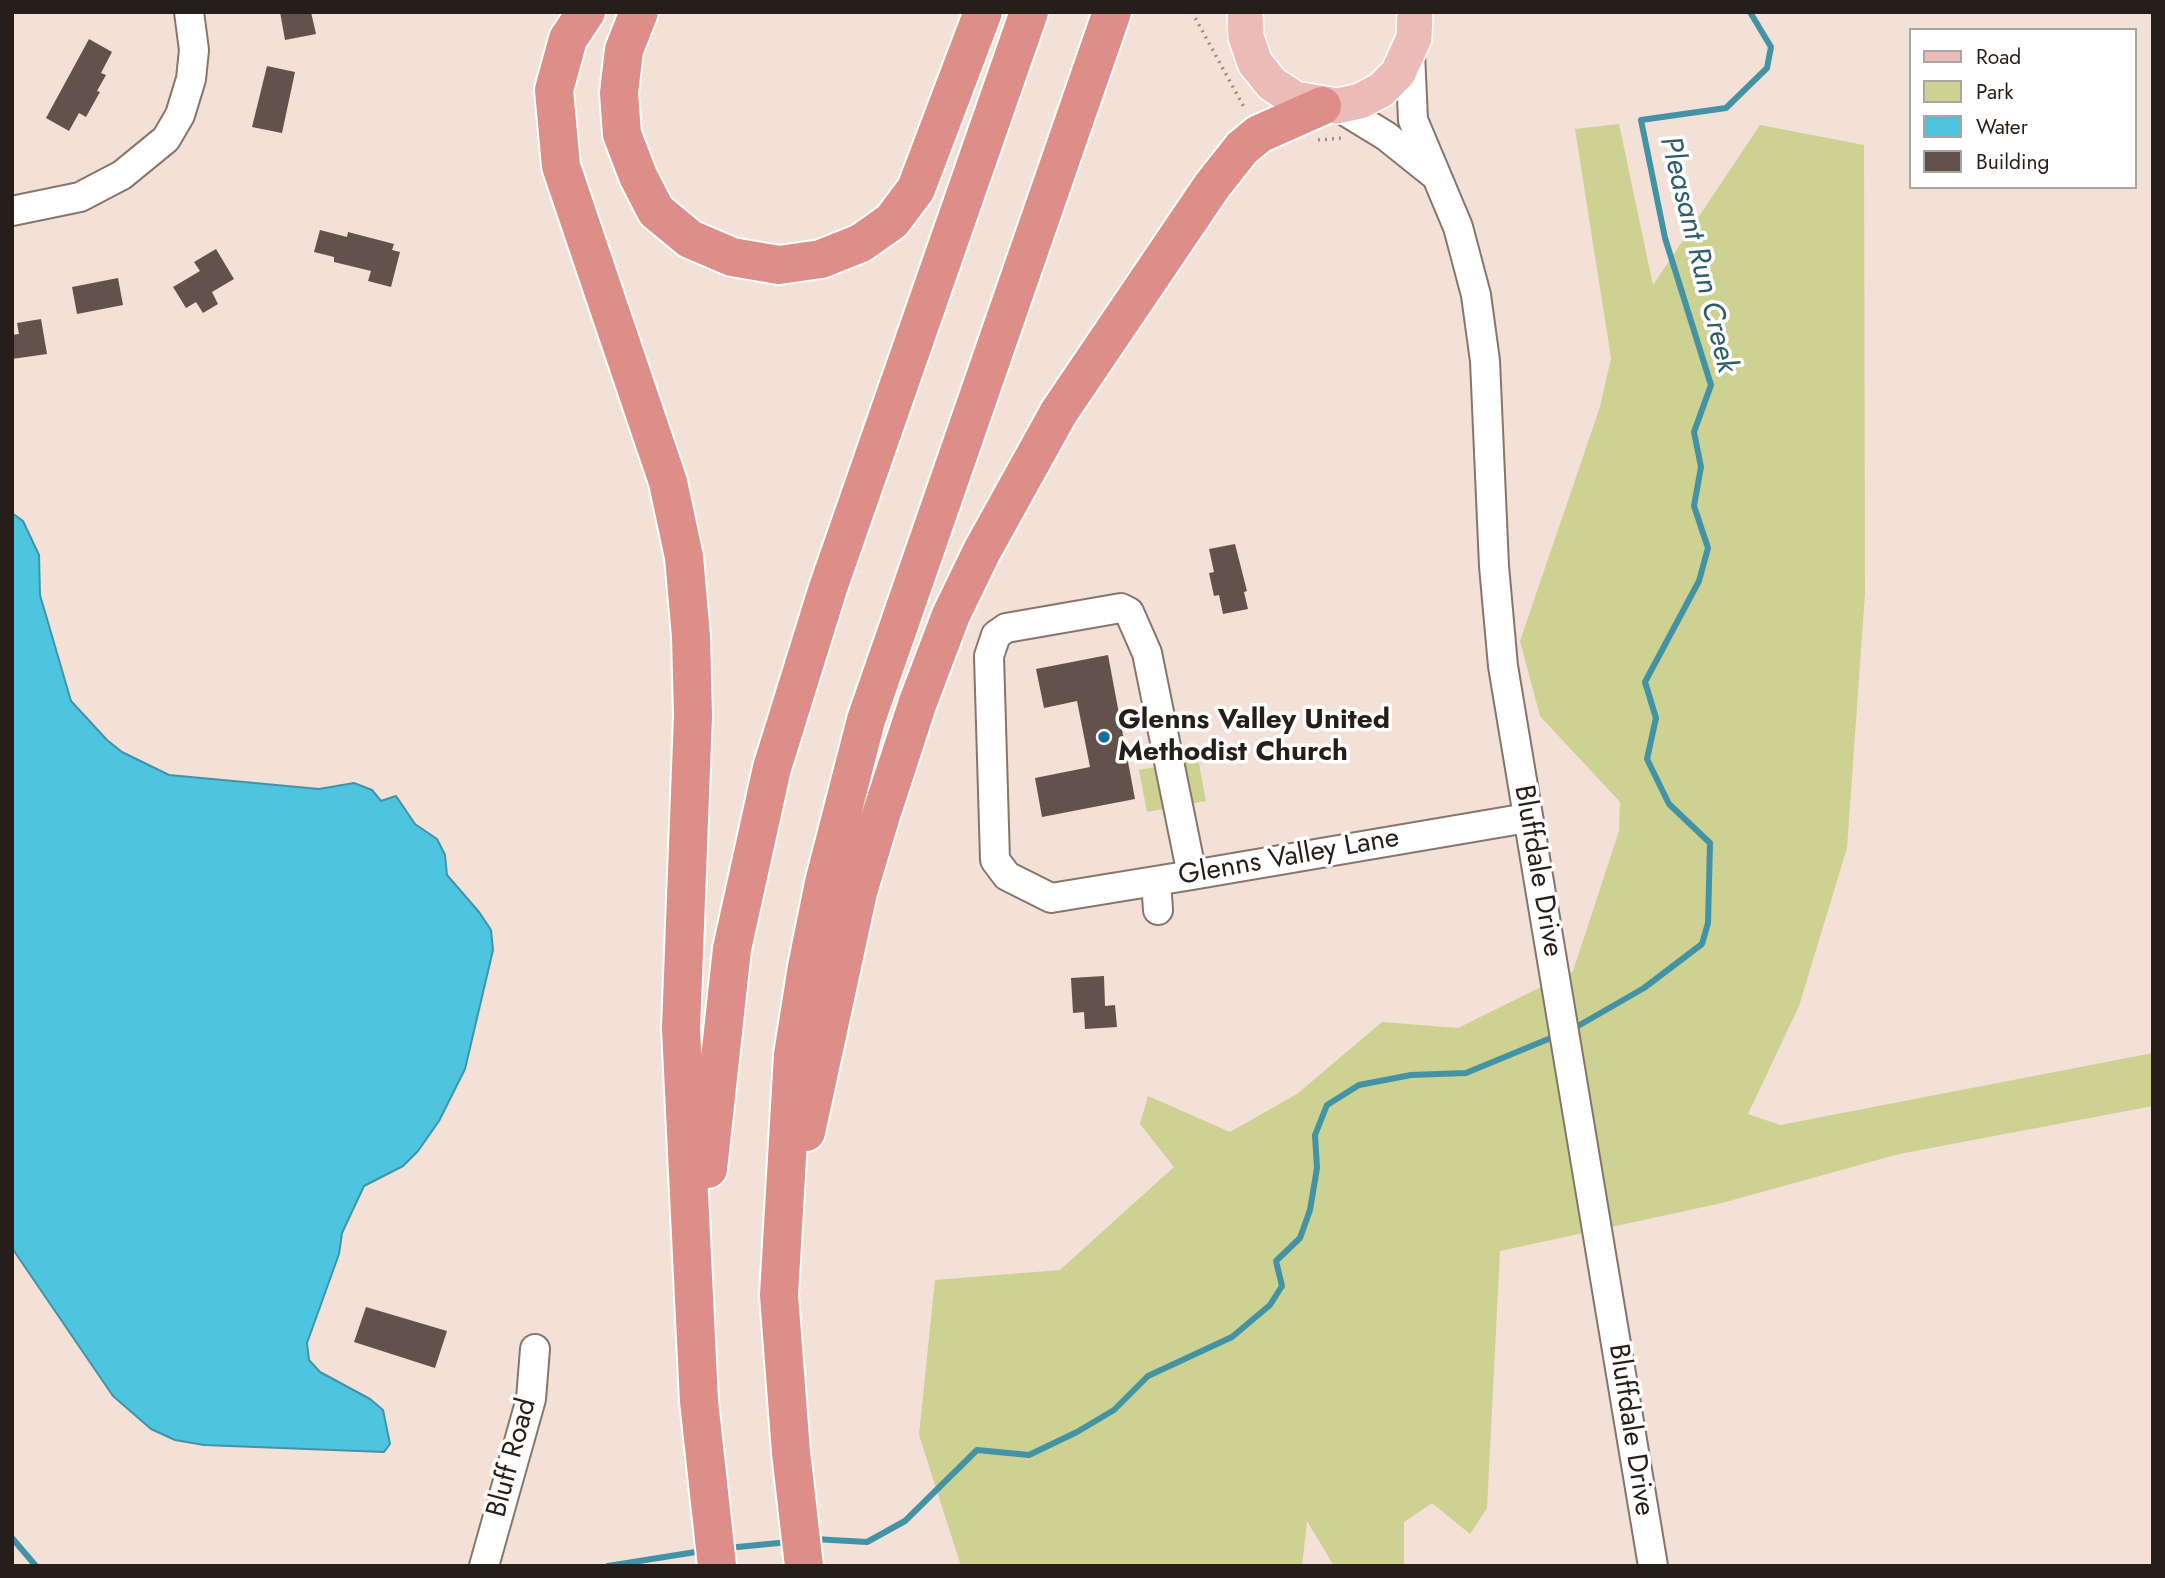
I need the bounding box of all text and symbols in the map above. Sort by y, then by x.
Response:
legend [1910,28,2137,189]
text: Road [1976,42,2021,72]
text: Park [1976,77,2013,107]
text: Water [1976,112,2028,142]
water label: Pleasant Run Creek [1650,133,1744,377]
text: Building [1976,147,2049,177]
place label: Glenns Valley United Methodist Church [1118,704,1390,770]
marker: Glenns Valley United Methodist Church [1096,729,1112,745]
street label: Bluffdale Drive [1505,783,1569,959]
street label: Glenns Valley Lane [1176,822,1402,894]
street label: Bluffdale Drive [1600,1342,1660,1518]
street label: Bluff Road [481,1395,545,1521]

